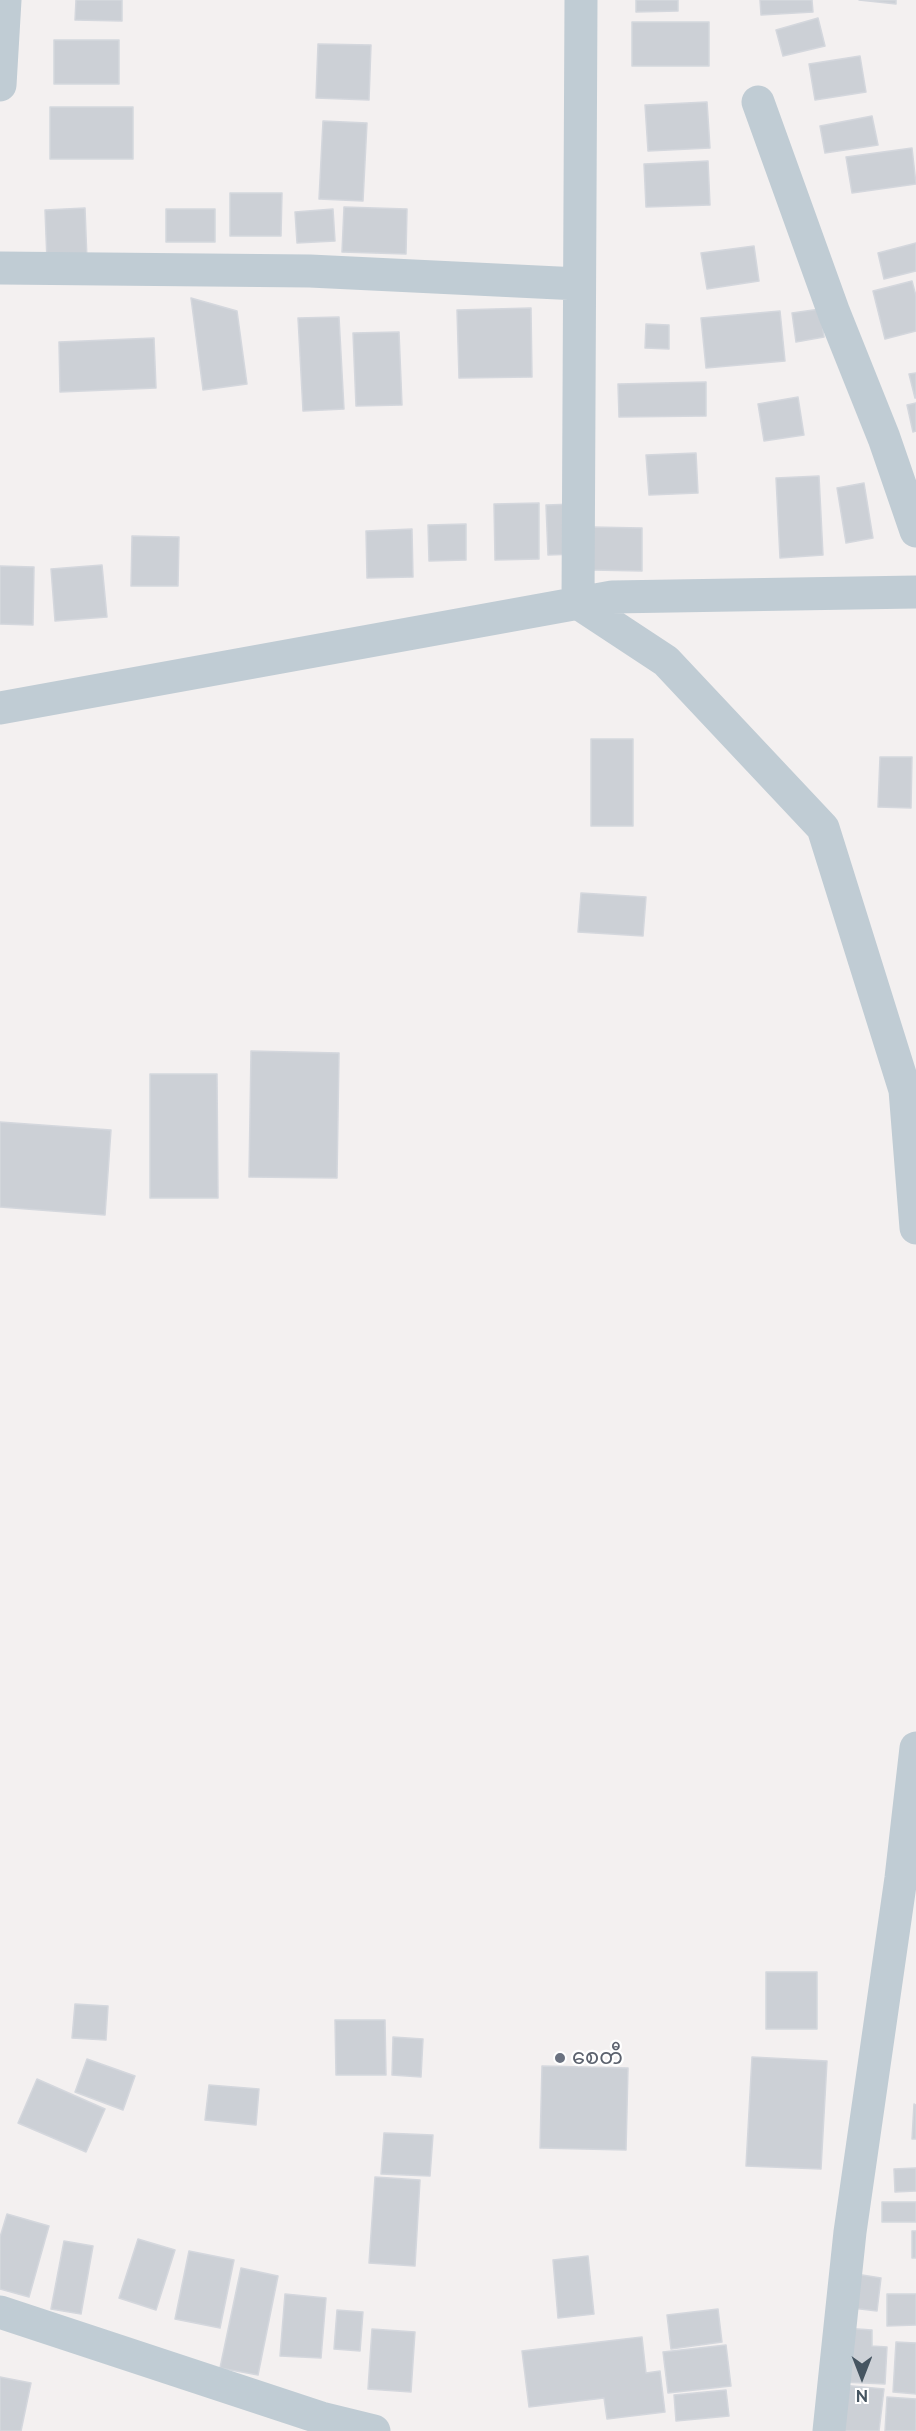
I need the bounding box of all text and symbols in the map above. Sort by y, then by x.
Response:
place label: စေတီ [572,2045,623,2071]
marker: စေတီ [553,2051,567,2065]
north arrow [832,2347,892,2407]
text: N [856,2386,868,2405]

